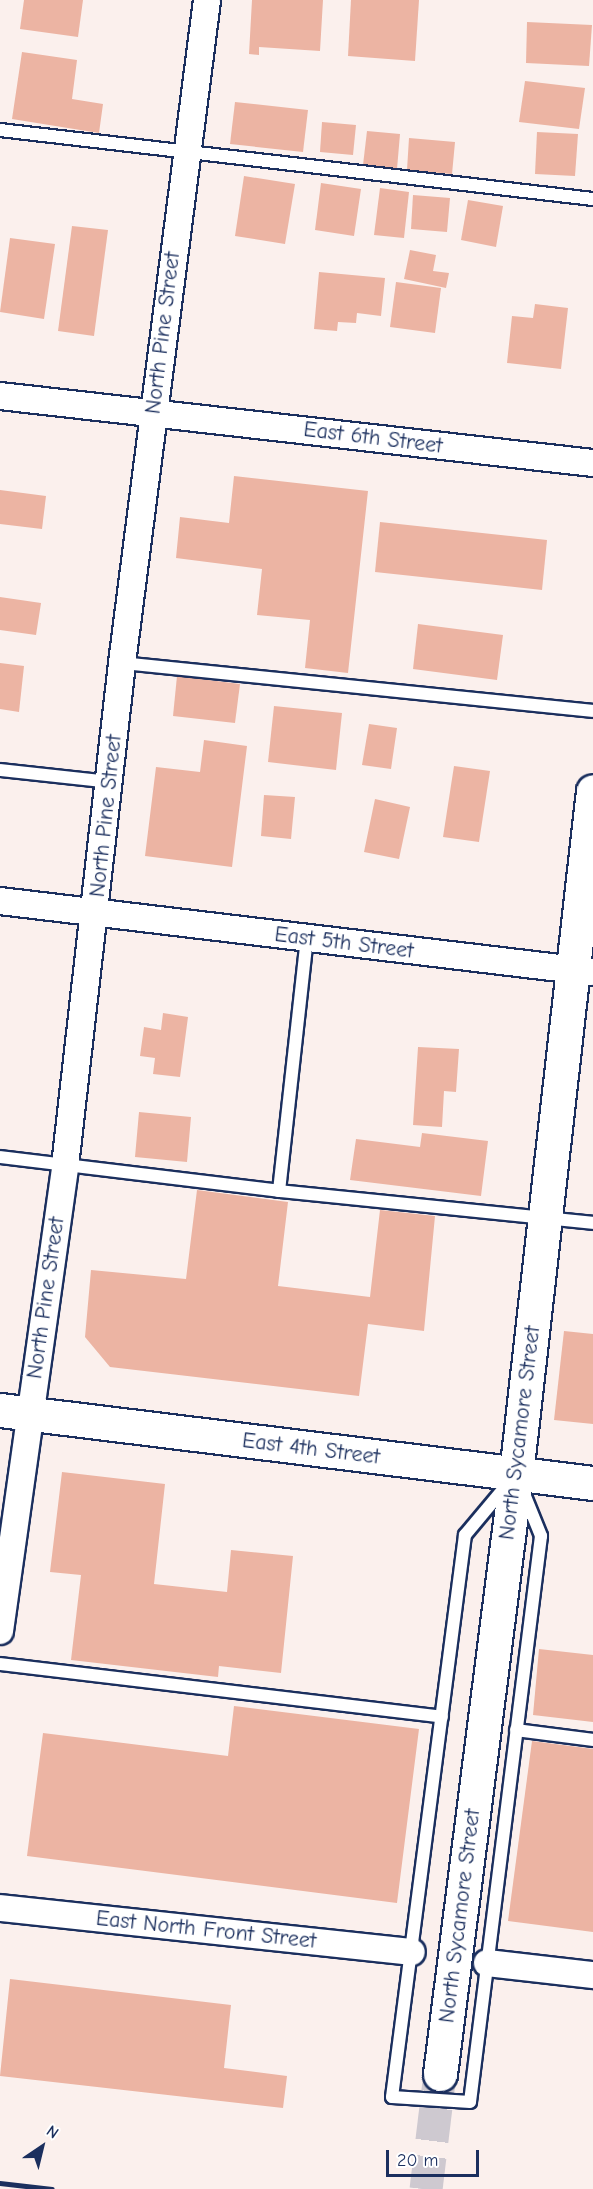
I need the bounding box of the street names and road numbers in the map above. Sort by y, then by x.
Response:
street label: North Pine Street [140,250,186,416]
street label: East 6th Street [302,416,444,460]
street label: North Pine Street [84,733,128,899]
street label: East 5th Street [273,921,415,965]
street label: North Pine Street [22,1215,70,1381]
street label: North Sycamore Street [494,1324,546,1542]
street label: East 4th Street [241,1427,381,1471]
street label: North Sycamore Street [434,1807,486,2025]
street label: East North Front Street [95,1905,317,1955]

